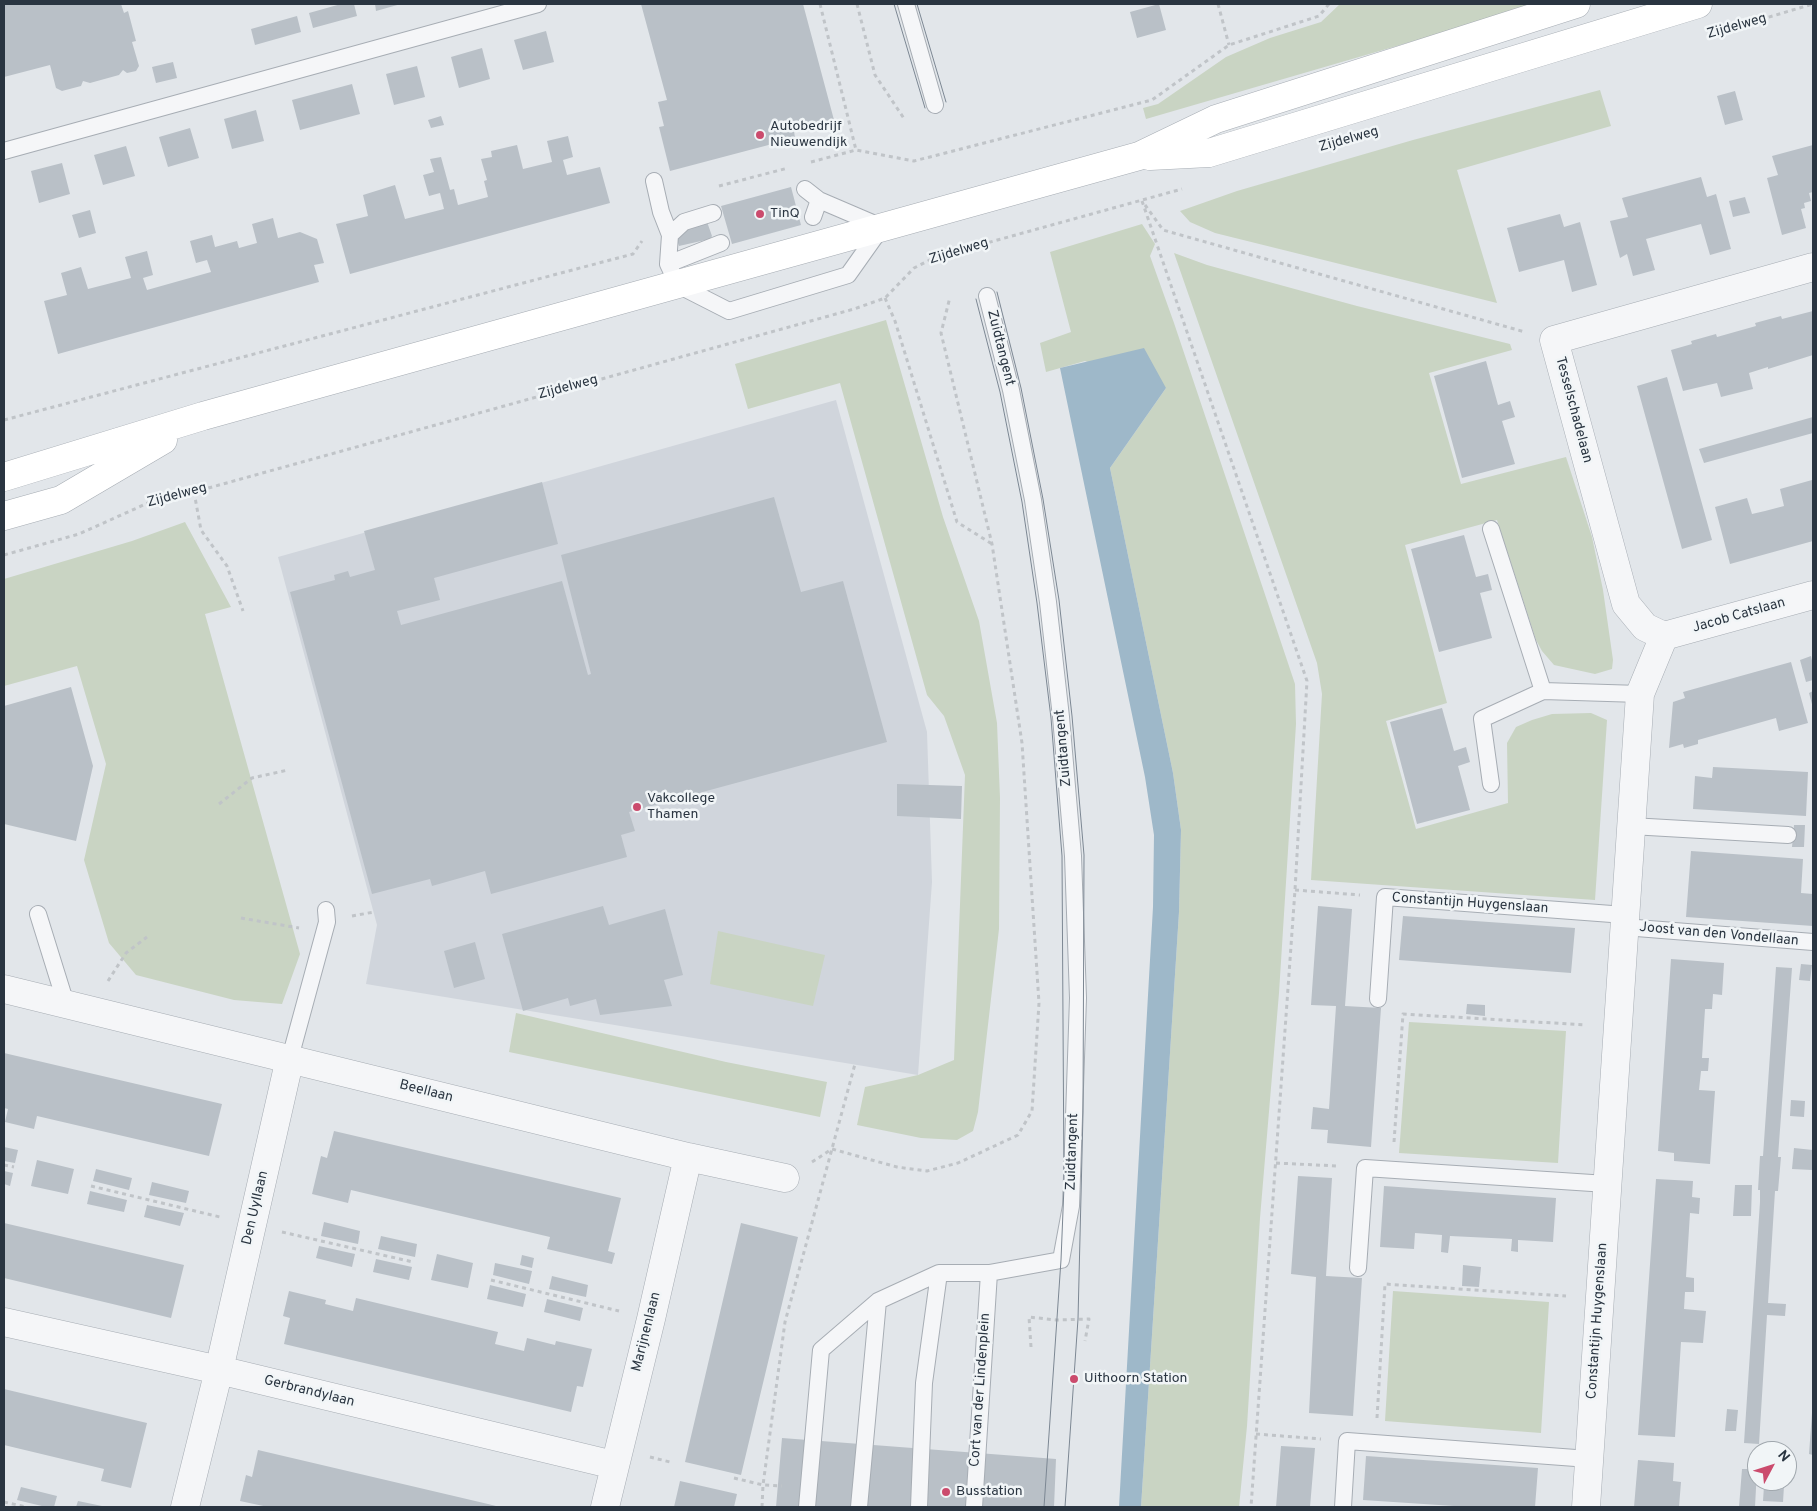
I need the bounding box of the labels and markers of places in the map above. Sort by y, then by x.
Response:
place label: Autobedrijf Nieuwendijk [770,119,847,152]
marker: Autobedrijf Nieuwendijk [754,129,766,141]
place label: TinQ [770,206,800,222]
marker: TinQ [754,208,766,220]
place label: Vakcollege Thamen [647,791,715,824]
marker: Vakcollege Thamen [631,801,643,813]
place label: Uithoorn Station [1084,1371,1187,1387]
marker: Uithoorn Station [1068,1373,1080,1385]
place label: Busstation [956,1484,1023,1500]
marker: Busstation [940,1486,952,1498]

